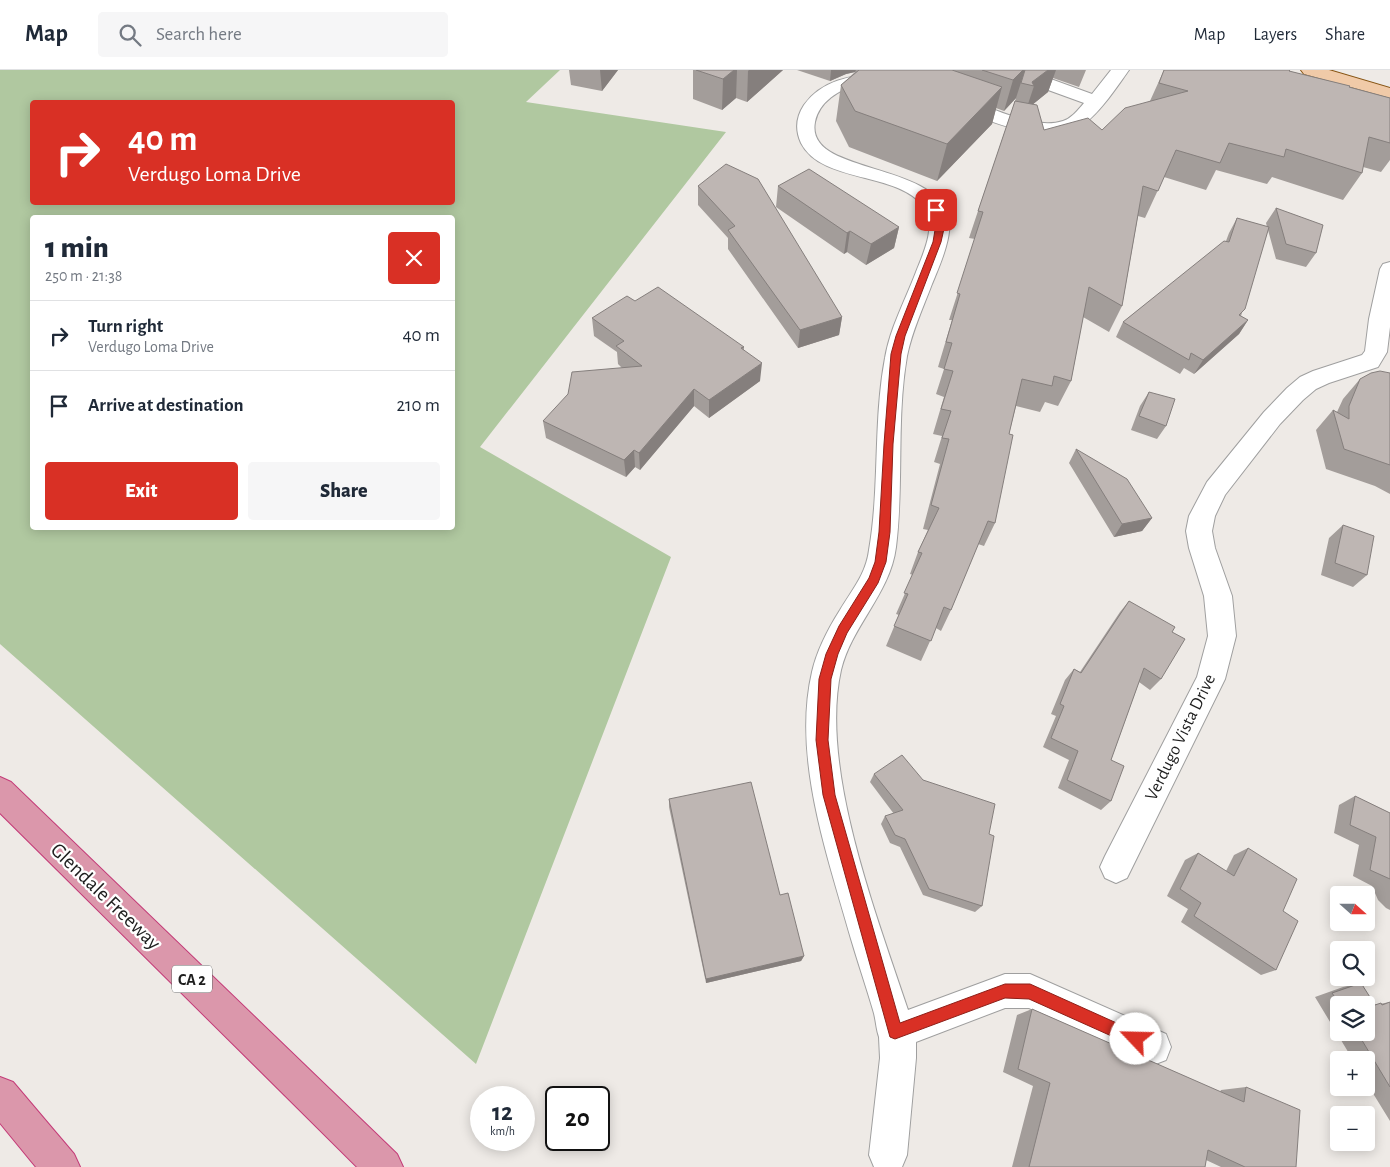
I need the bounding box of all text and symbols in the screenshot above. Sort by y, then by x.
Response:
search box [98,12,448,57]
icon: search [116,21,144,49]
text: Map [25,22,68,46]
text: Search here [156,25,242,44]
text: Map [1194,26,1225,44]
text: Layers [1253,26,1297,44]
text: Share [1325,26,1365,44]
icon: right [45,120,110,185]
text: 40 m [128,122,197,157]
text: Verdugo Loma Drive [128,163,301,185]
pin [915,189,957,231]
icon: arrive [922,196,950,224]
button: close [388,232,440,284]
text: 1 min [45,233,109,263]
text: 250 m · 21:38 [45,268,122,284]
text: Turn right [88,317,163,336]
icon: right [45,322,73,350]
text: 40 m [402,326,440,345]
text: Verdugo Loma Drive [88,339,214,355]
icon: arrive [45,392,73,420]
text: Arrive at destination [88,396,244,415]
text: 210 m [396,396,440,415]
button: Exit [45,462,238,520]
button: Share [248,462,440,520]
street label: Verdugo Vista Drive [1143,671,1219,803]
street label: Glendale Freeway [47,839,165,954]
north arrow [1330,886,1375,931]
map controls [1330,886,1375,1151]
button: search [1330,941,1375,986]
road number: CA 2 [172,966,212,992]
button: layers [1330,996,1375,1041]
position arrow [1109,1012,1161,1064]
button: + [1330,1051,1375,1096]
speed limit sign: 20 [545,1086,610,1151]
text: 12 [492,1100,513,1125]
button: − [1330,1106,1375,1151]
text: km/h [490,1125,515,1137]

